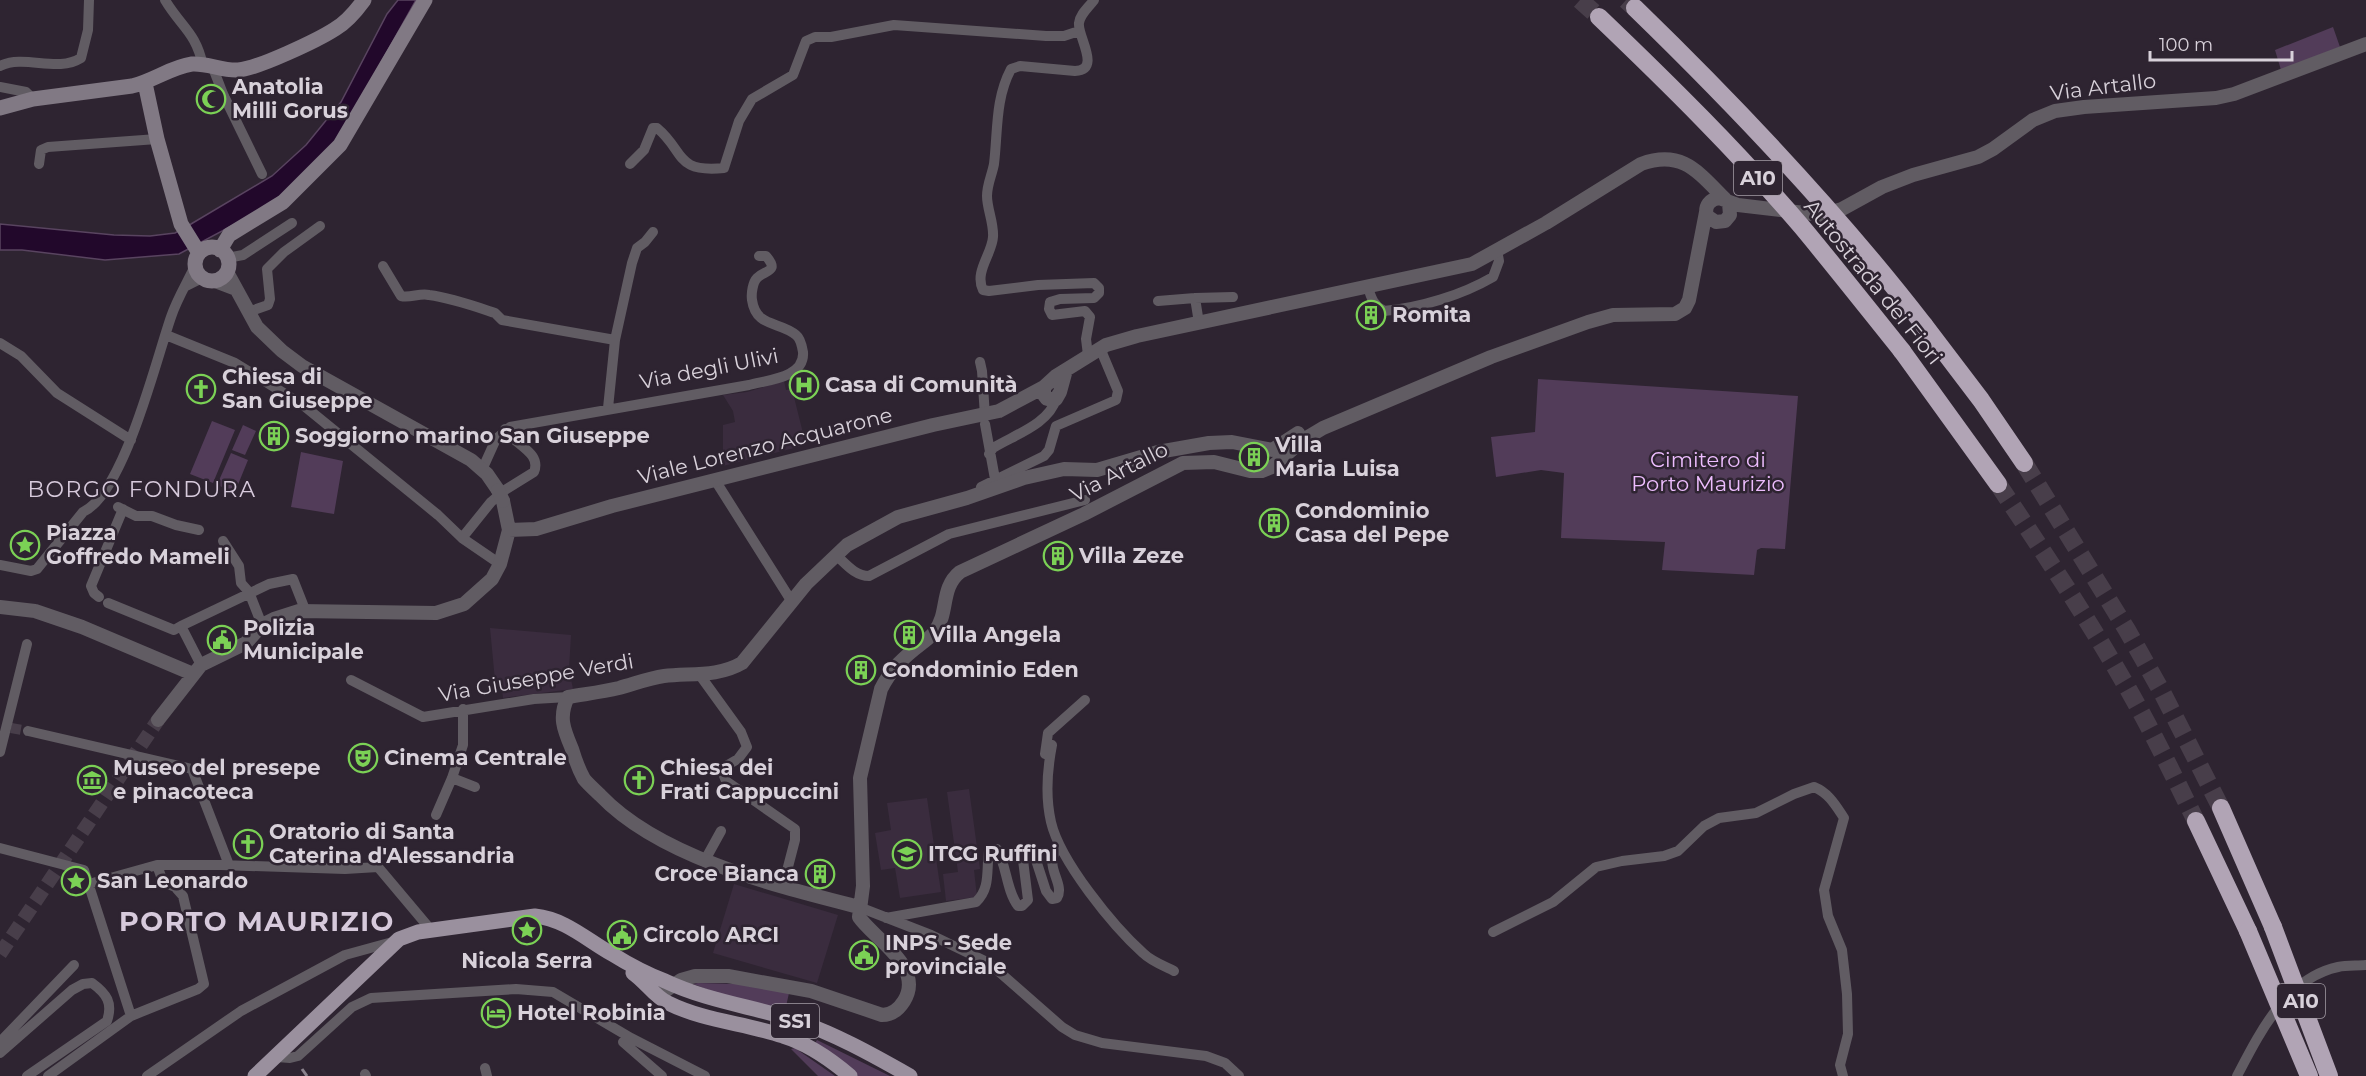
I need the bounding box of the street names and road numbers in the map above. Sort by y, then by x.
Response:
street label: Via Artallo [2049,68,2157,105]
road number: A10 [1734,161,1782,195]
street label: Autostrada dei Fiori [1799,194,1948,369]
street label: Via degli Ulivi [637,343,780,394]
street label: Viale Lorenzo Acquarone [635,402,895,489]
street label: Via Artallo [1066,436,1172,507]
street label: Via Giuseppe Verdi [436,648,635,707]
road number: A10 [2277,984,2325,1018]
road number: SS1 [771,1004,819,1038]

